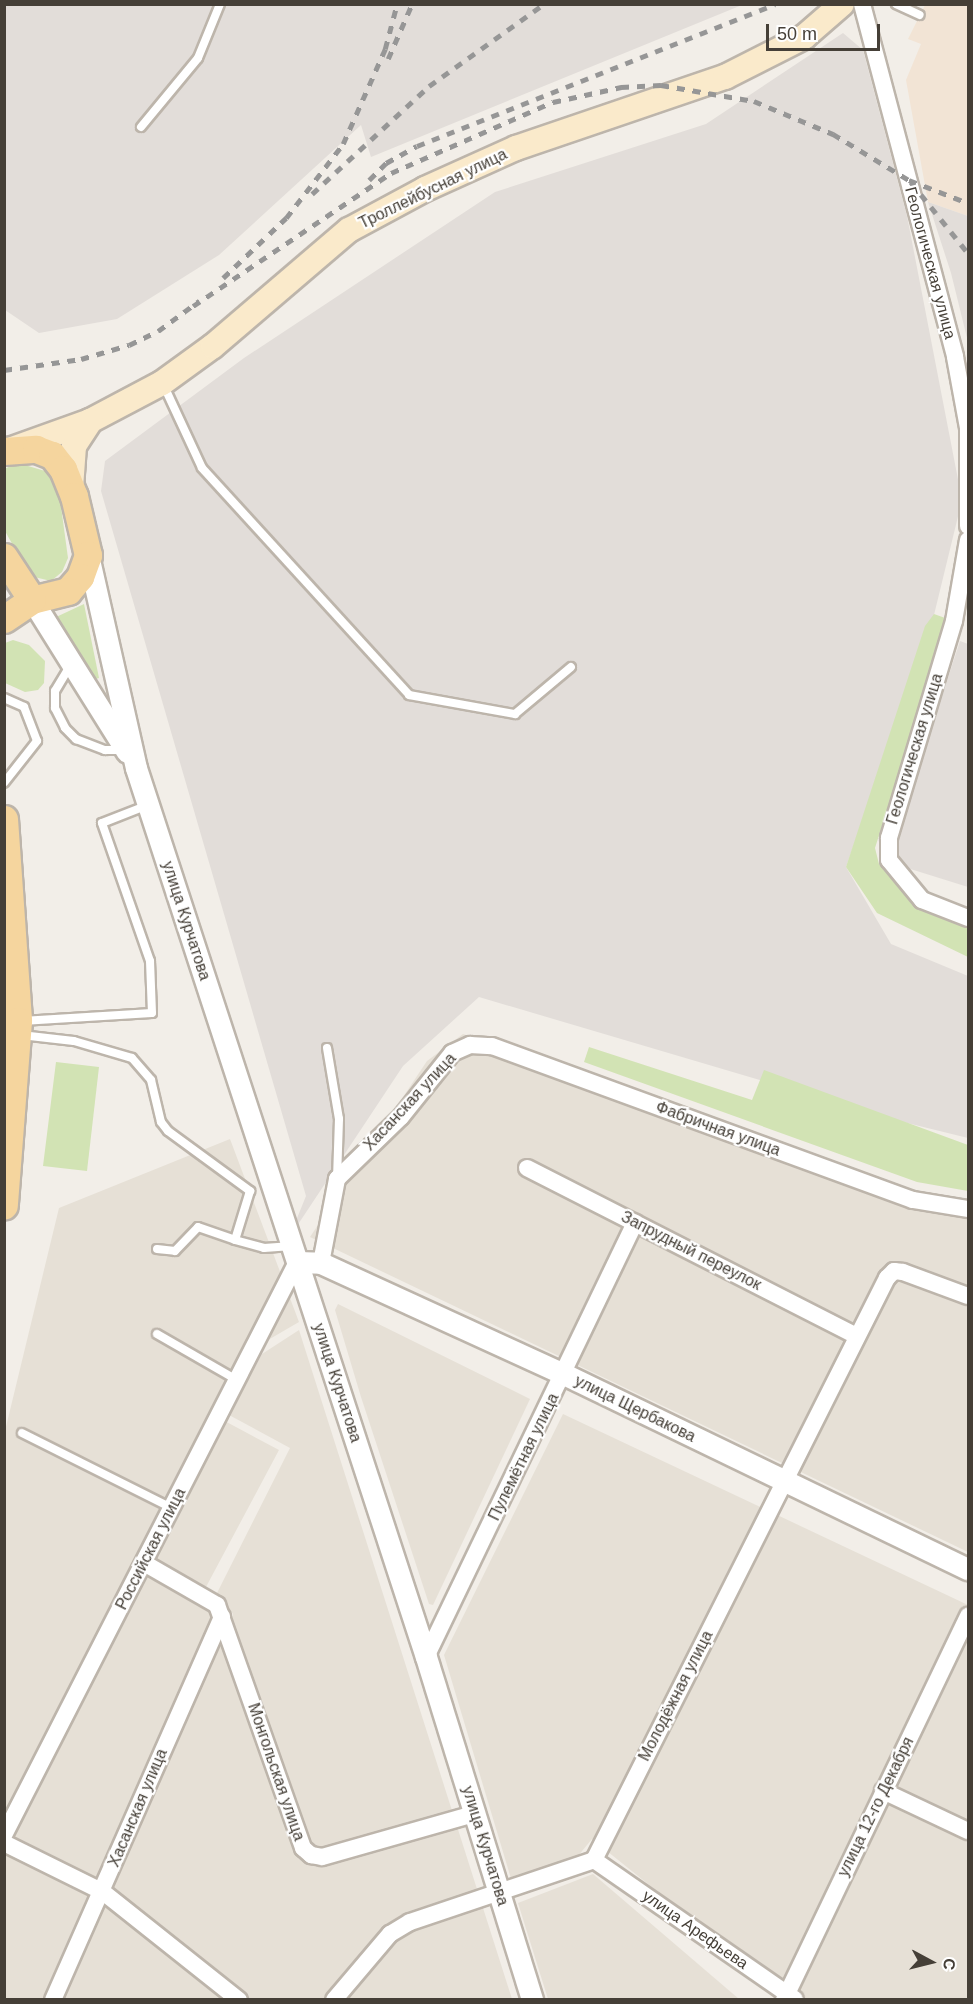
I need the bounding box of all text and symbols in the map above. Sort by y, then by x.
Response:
scale bar [769,12,883,50]
text: 50 m [777,24,817,44]
street label: Троллейбусная улица [356,145,510,233]
street label: Геологическая улица [900,185,960,341]
street label: Геологическая улица [883,671,947,827]
street label: улица Курчатова [158,859,214,983]
street label: Хасанская улица [360,1049,460,1155]
street label: Фабричная улица [653,1098,783,1160]
street label: Запрудный переулок [618,1207,764,1295]
street label: улица Курчатова [309,1321,365,1445]
street label: улица Щербакова [571,1371,699,1447]
street label: Пулемётная улица [485,1390,563,1524]
street label: Российская улица [112,1485,190,1613]
street label: Молодёжная улица [635,1628,717,1764]
street label: Монгольская улица [243,1701,309,1843]
street label: улица 12-го Декабря [834,1734,918,1880]
street label: Хасанская улица [104,1746,172,1870]
street label: улица Курчатова [458,1784,512,1908]
street label: улица Арефьева [638,1886,752,1974]
north arrow [901,1932,961,1992]
text: С [940,1957,959,1971]

